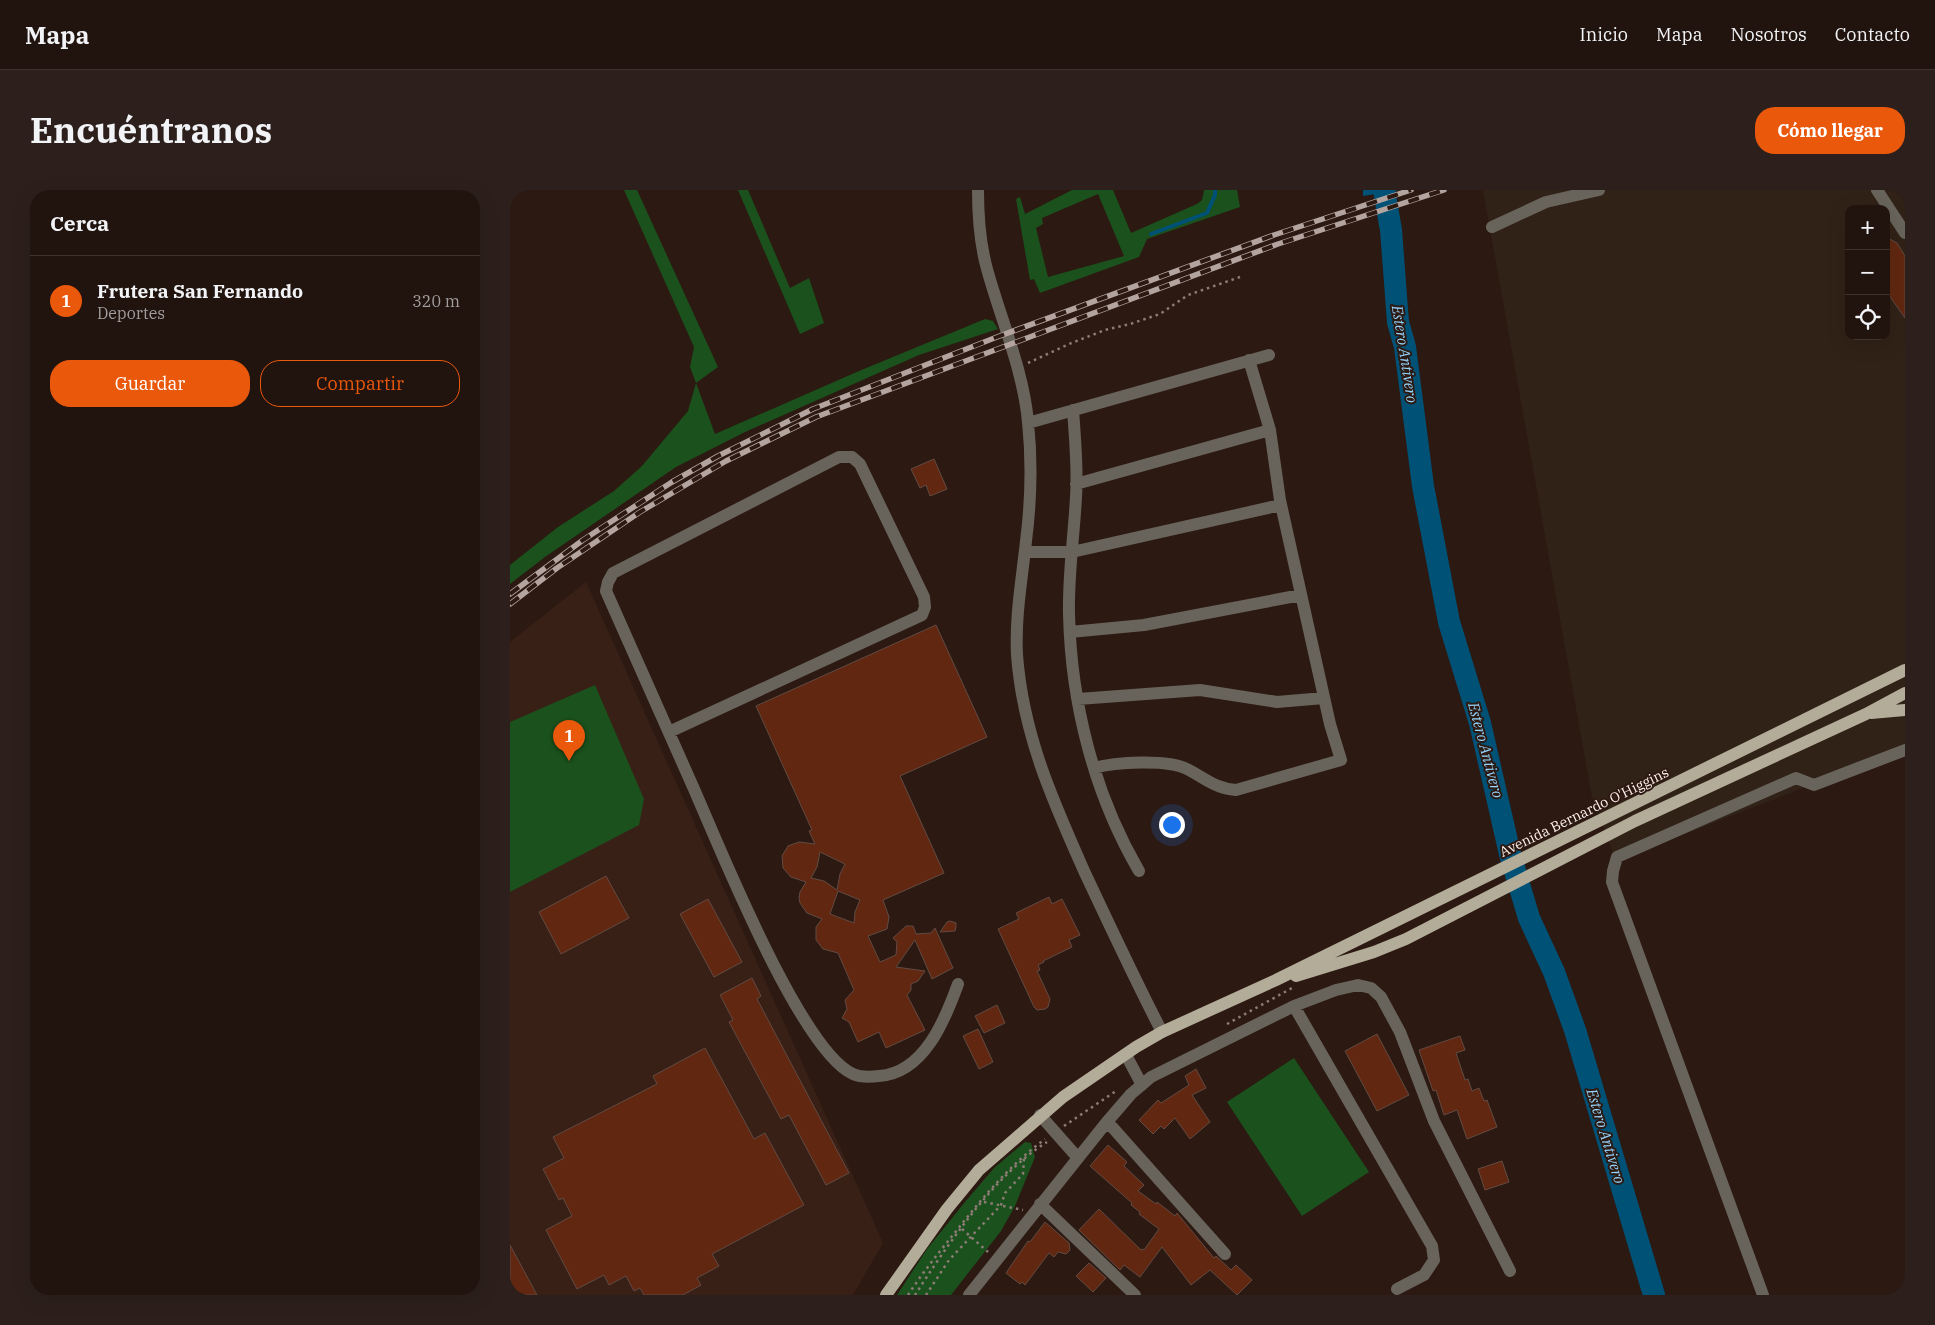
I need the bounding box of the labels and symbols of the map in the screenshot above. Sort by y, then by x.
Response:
water label: Estero Antivero [1388,303,1422,404]
water label: Estero Antivero [1464,699,1508,800]
pin: 1 [553,720,585,761]
street label: Avenida Bernardo O'Higgins [1496,763,1672,861]
your location [1159,812,1185,838]
water label: Estero Antivero [1582,1085,1629,1186]

